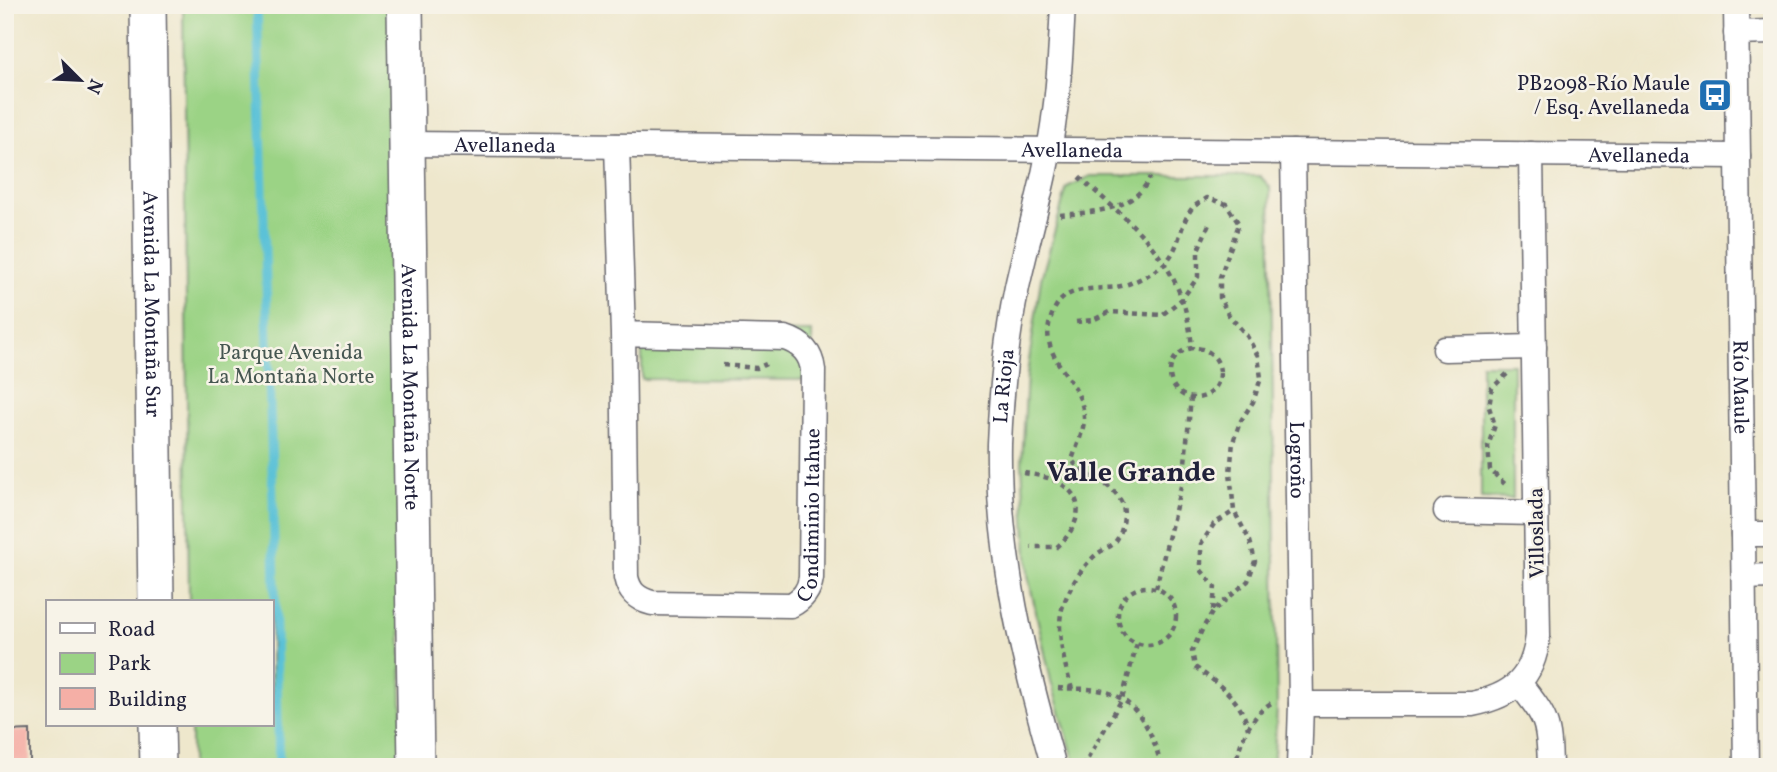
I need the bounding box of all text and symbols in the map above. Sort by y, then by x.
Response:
north arrow [46,46,116,116]
place label: PB2098-Río Maule / Esq. Avellaneda [1517,70,1690,123]
text: N [79,75,108,98]
bus stop icon: PB2098-Río Maule / Esq. Avellaneda [1696,76,1734,114]
street label: Avellaneda [454,131,556,161]
street label: Avellaneda [1021,137,1123,166]
street label: Avellaneda [1588,142,1690,172]
street label: Avenida La Montaña Sur [134,191,167,418]
street label: Avenida La Montaña Norte [393,263,425,511]
park label: Parque Avenida La Montaña Norte [208,339,375,392]
street label: Río Maule [1724,340,1755,434]
street label: La Rioja [987,347,1023,424]
street label: Logroño [1281,421,1311,499]
street label: Condiminio Itahue [790,428,828,609]
district label: Valle Grande [1046,454,1216,493]
street label: Villoslada [1522,487,1553,579]
legend [46,600,273,726]
text: Road [108,616,155,645]
text: Park [108,650,151,679]
text: Building [108,686,187,715]

